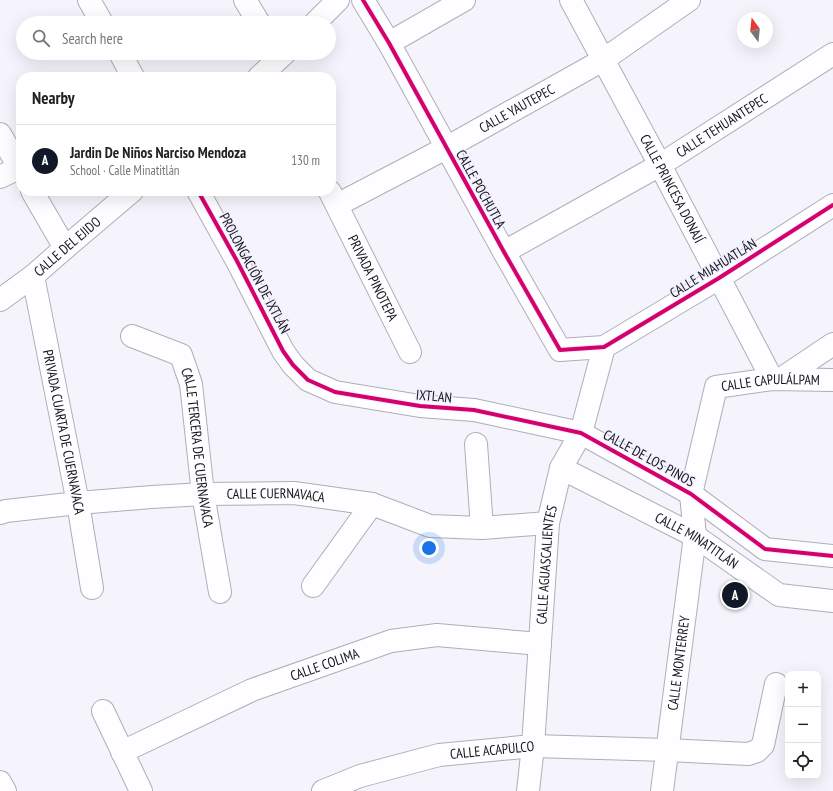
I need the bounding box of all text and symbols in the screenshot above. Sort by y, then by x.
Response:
north arrow [737,12,773,48]
search box [16,16,336,60]
icon: search [30,27,52,49]
text: Search here [62,29,123,48]
street label: CALLE YAUTEPEC [476,80,558,137]
text: Nearby [32,87,75,109]
street label: CALLE TEHUANTEPEC [673,89,771,161]
street label: CALLE PRINCESA DONAJÍ [636,131,709,247]
text: Jardin De Niños Narciso Mendoza [70,143,246,162]
street label: CALLE POCHUTLA [452,147,510,232]
text: A [42,152,48,169]
text: 130 m [291,152,320,169]
text: School · Calle Minatitlán [70,162,180,179]
street label: PROLONGACIÓN DE IXTLÁN [216,210,294,336]
street label: CALLE DEL EJIDO [30,212,105,280]
street label: PRIVADA PINOTEPA [344,232,402,324]
street label: CALLE MIAHUATLÁN [666,234,760,302]
street label: PRIVADA CUARTA DE CUERNAVACA [39,348,89,516]
street label: CALLE TERCERA DE CUERNAVACA [177,365,218,529]
street label: CALLE CAPULÁLPAM [720,370,820,395]
street label: IXTLAN [415,385,453,407]
street label: CALLE DE LOS PINOS [600,425,698,491]
street label: CALLE CUERNAVACA [227,484,326,506]
street label: CALLE AGUASCALIENTES [532,503,561,625]
street label: CALLE MINATITLÁN [652,508,742,573]
your location [419,538,439,558]
pin: A [722,580,748,610]
street label: CALLE MONTERREY [663,614,694,712]
street label: CALLE COLIMA [288,644,362,685]
map controls [785,671,821,779]
button: + [785,671,821,707]
button: − [785,707,821,743]
street label: CALLE ACAPULCO [449,737,535,763]
button: locate [785,743,821,779]

